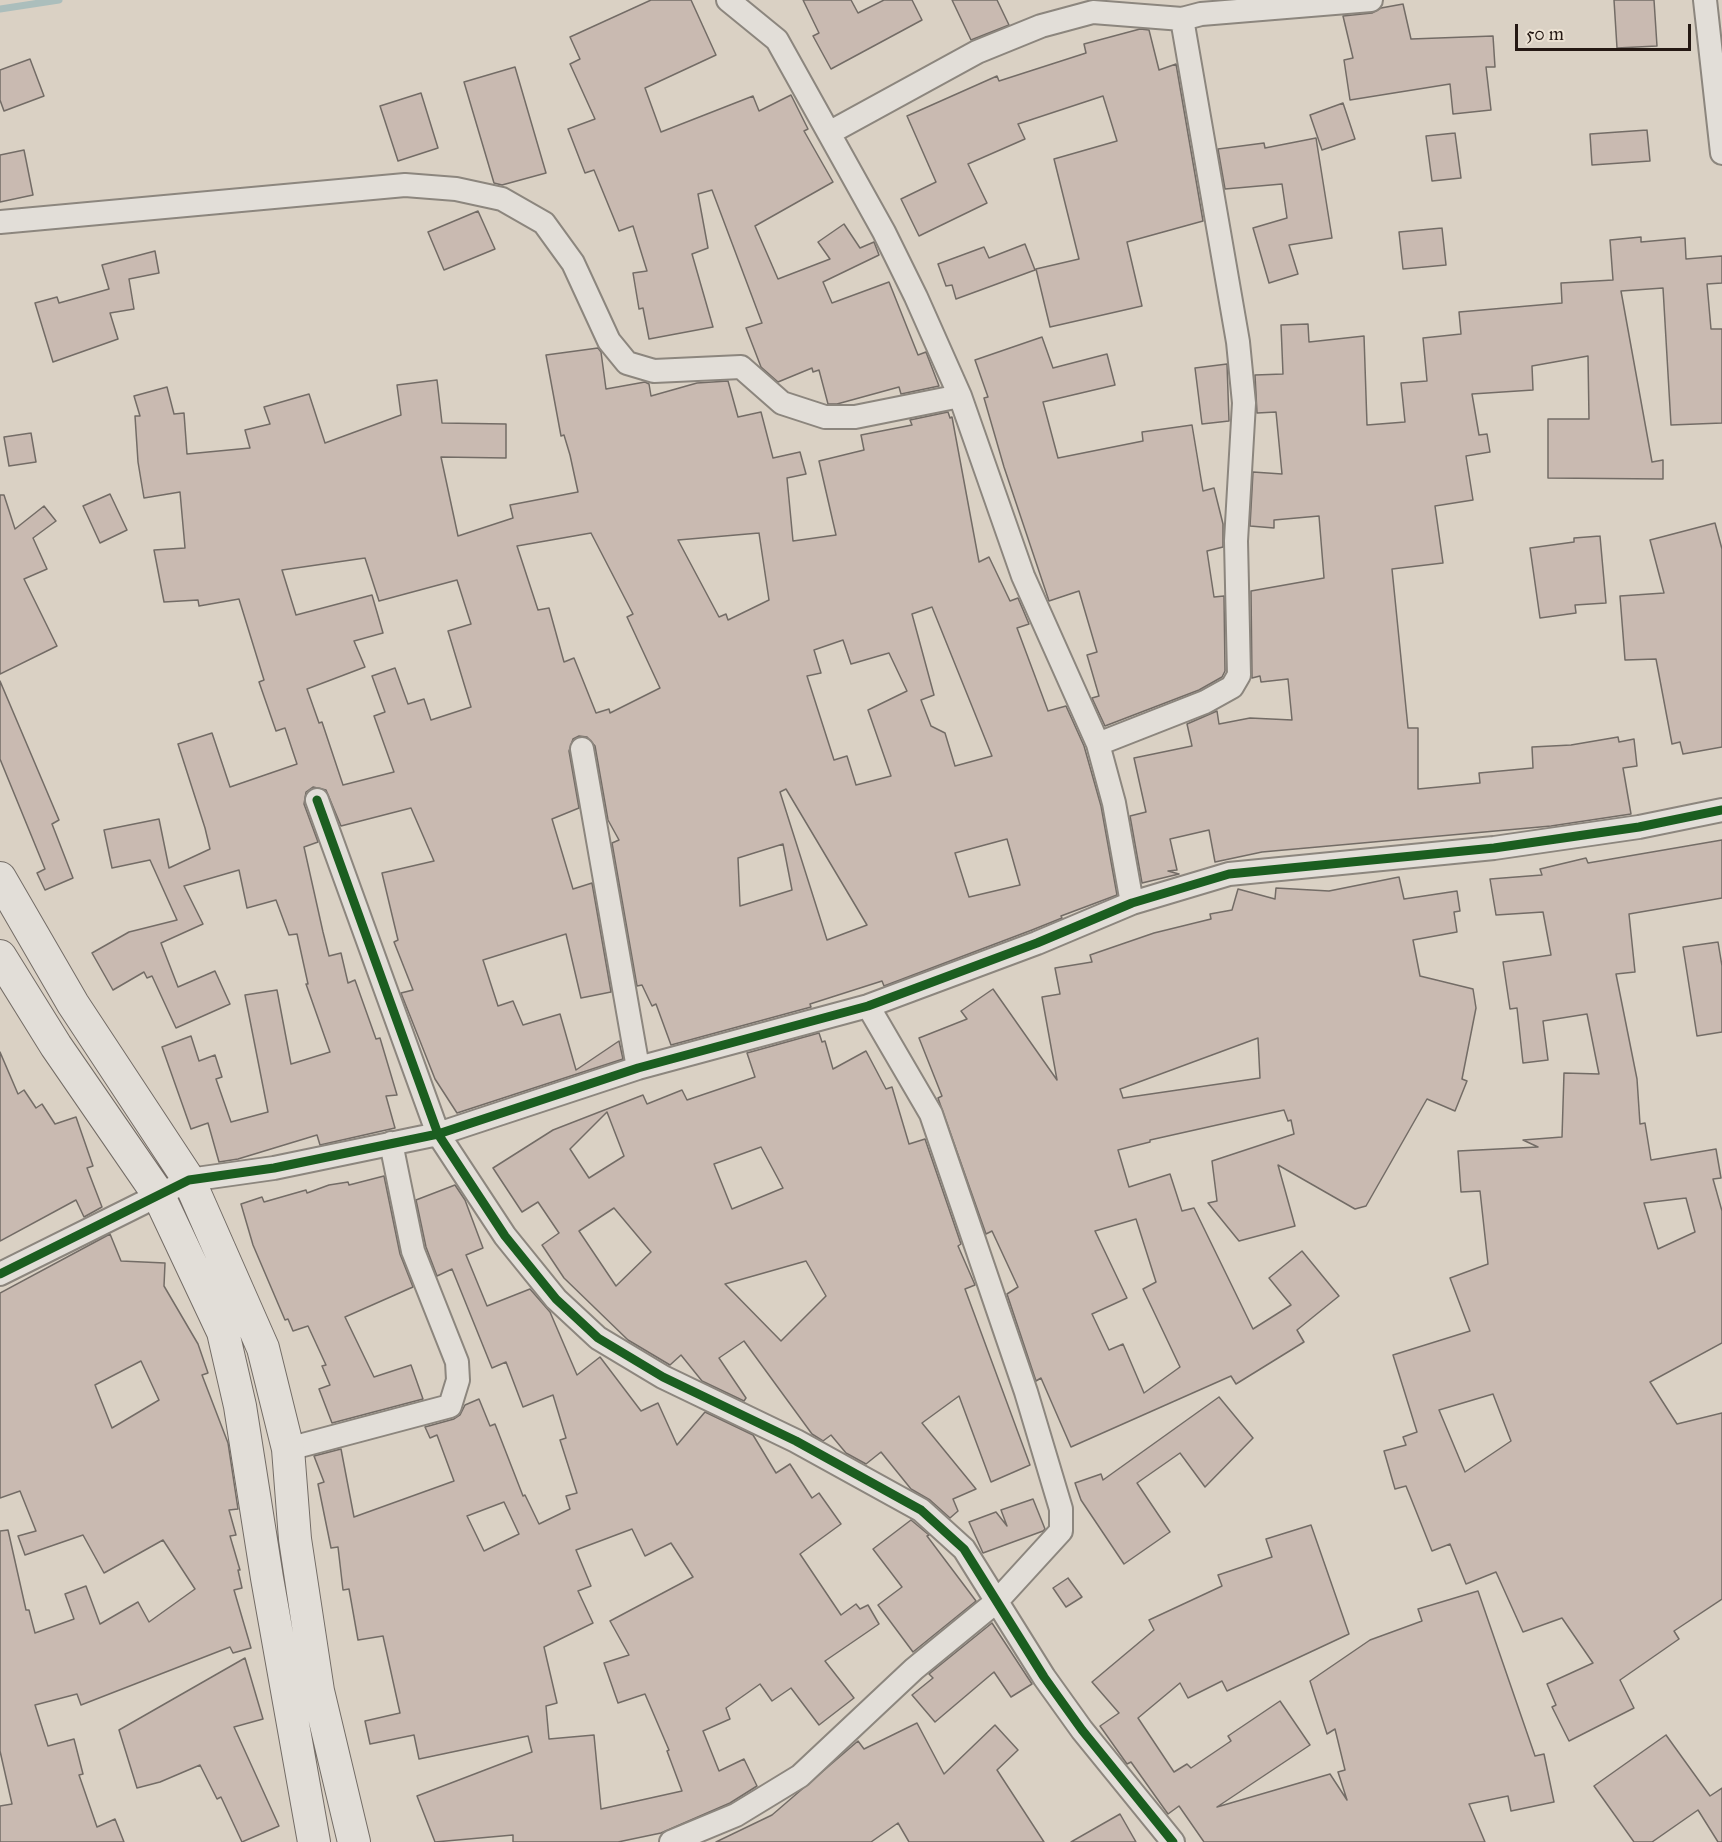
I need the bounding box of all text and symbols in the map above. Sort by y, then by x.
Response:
scale bar [1518,12,1694,50]
text: 50 m [1526,23,1564,45]

